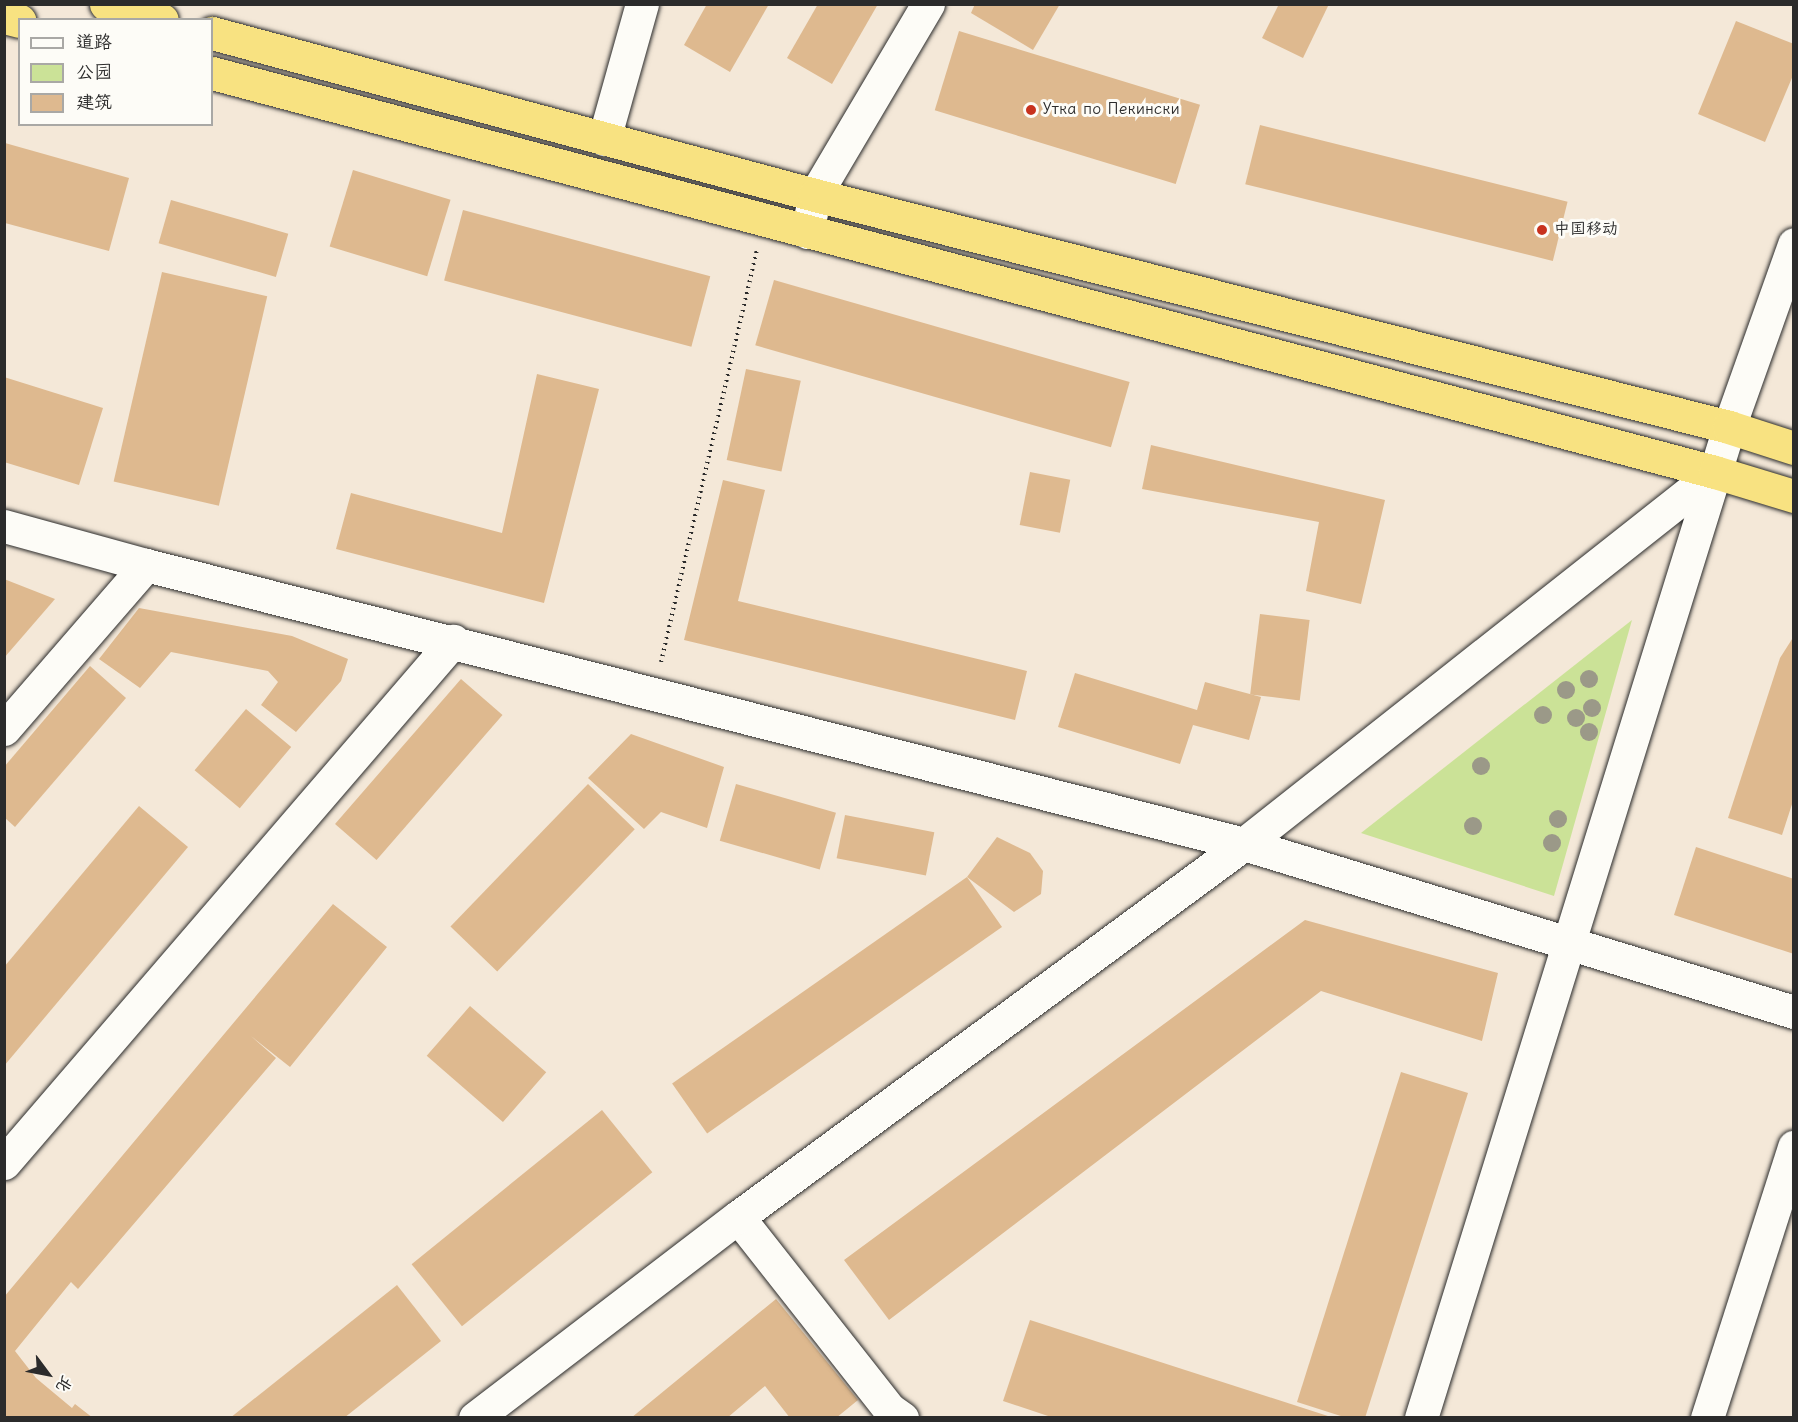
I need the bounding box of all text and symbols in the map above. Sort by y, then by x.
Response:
legend [18,18,213,126]
text: 道路 [76,29,112,58]
text: 公园 [76,59,112,88]
text: 建筑 [76,89,112,118]
place label: Утка по Пекински [1043,100,1180,120]
marker: Утка по Пекински [1024,103,1038,117]
place label: 中国移动 [1554,220,1618,240]
marker: 中国移动 [1535,223,1549,237]
north arrow [18,1344,78,1404]
text: 北 [49,1370,79,1397]

